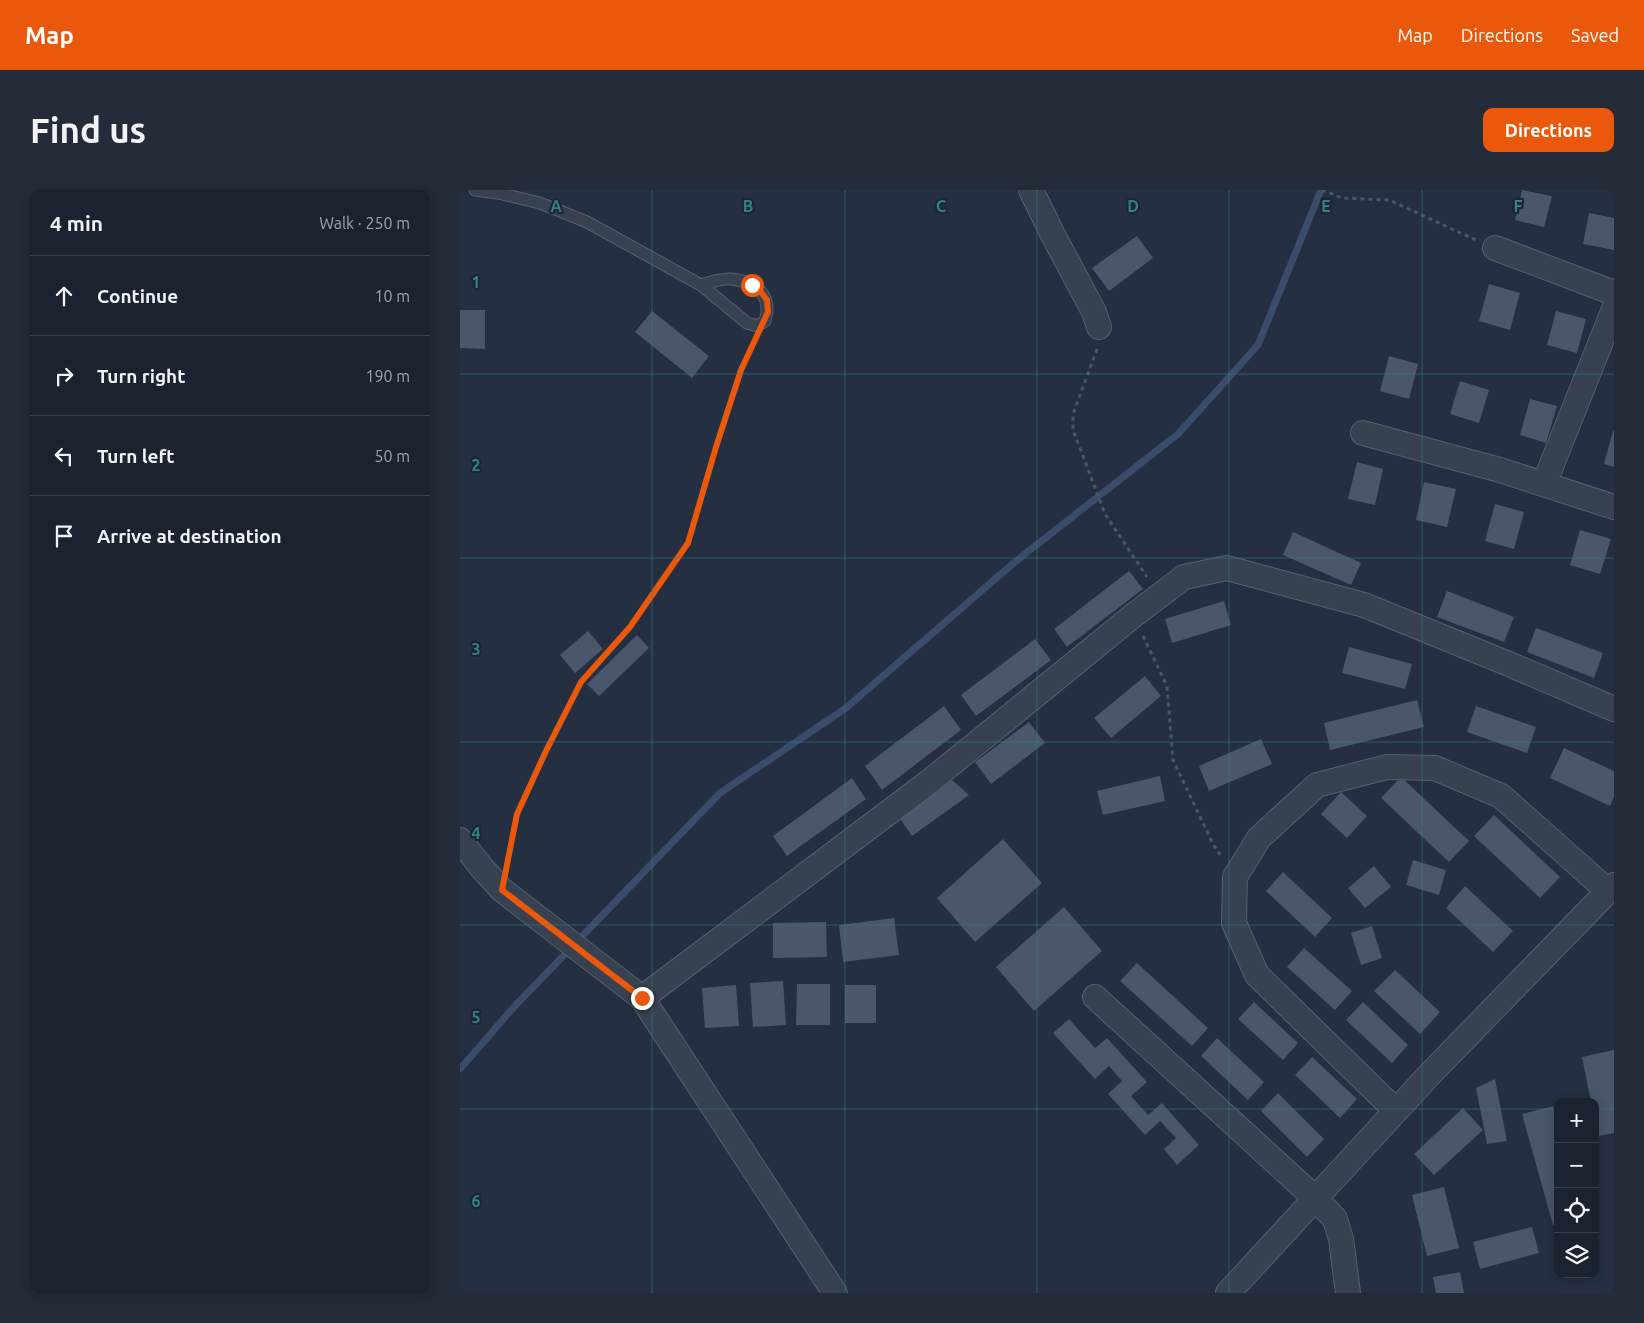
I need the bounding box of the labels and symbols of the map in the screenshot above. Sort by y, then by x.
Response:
text: A [550,197,562,215]
text: B [743,197,753,215]
text: C [936,197,946,215]
text: D [1127,197,1139,215]
text: E [1321,197,1331,215]
text: F [1514,197,1523,215]
text: 1 [471,273,481,291]
route start [741,274,764,297]
text: 2 [471,456,481,474]
text: 3 [471,640,481,658]
text: 4 [471,824,481,842]
route end [631,987,654,1010]
text: 5 [471,1008,481,1026]
text: 6 [471,1192,481,1210]

